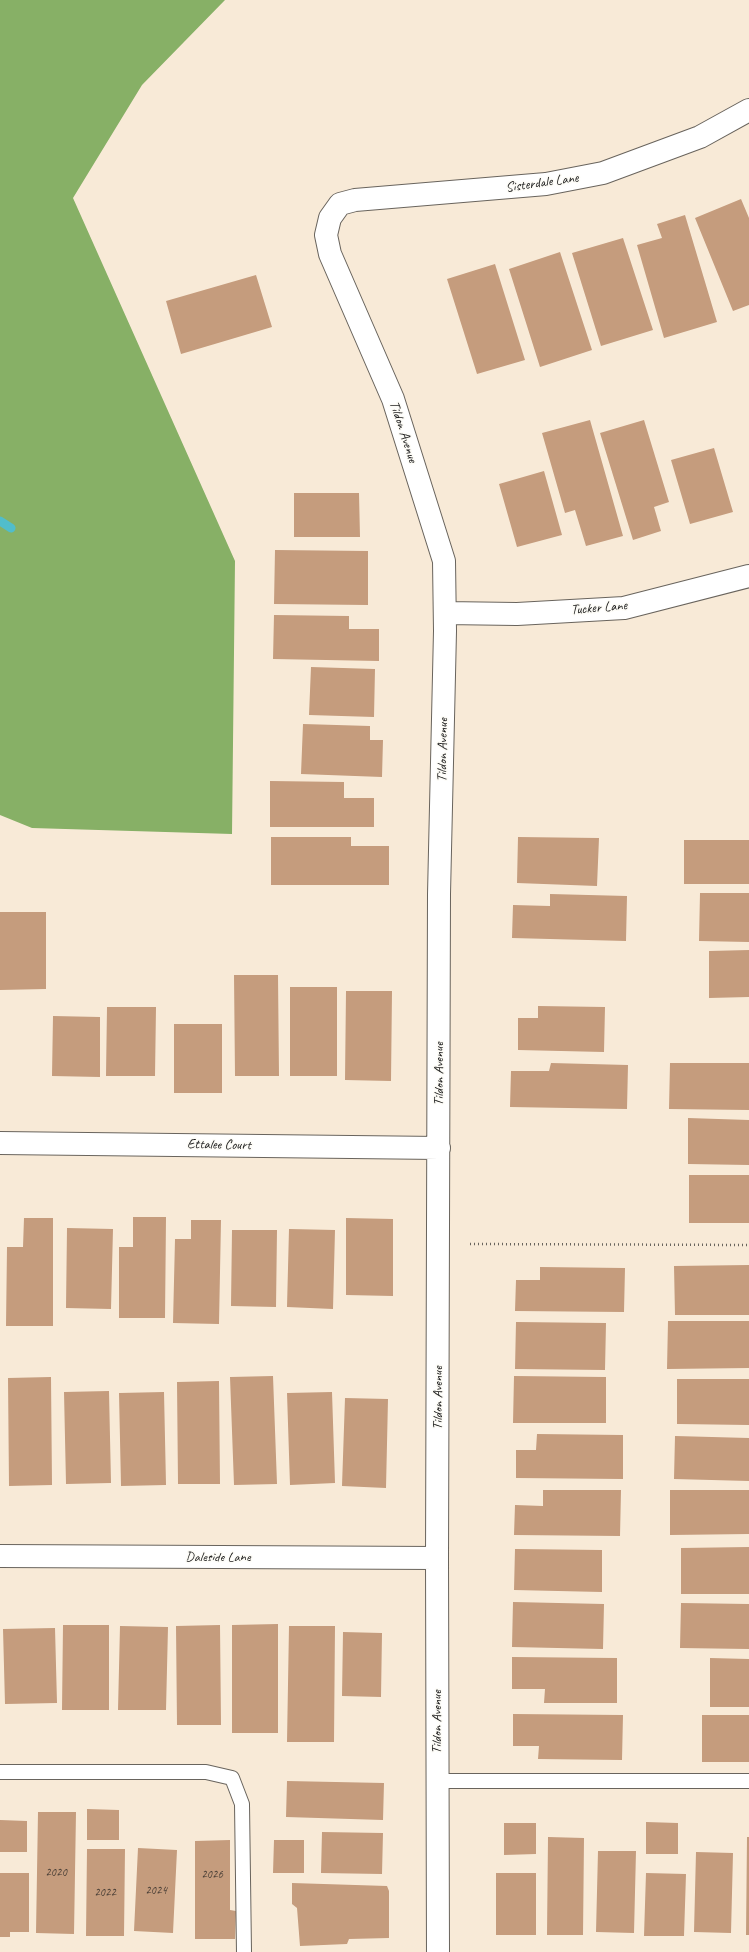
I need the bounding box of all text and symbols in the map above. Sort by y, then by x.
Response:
street label: Sisterdale Lane [505,170,579,196]
street label: Tildon Avenue [385,399,421,465]
street label: Tucker Lane [570,597,628,619]
street label: Tildon Avenue [434,718,452,782]
street label: Tildon Avenue [431,1042,447,1106]
street label: Ettalee Court [187,1136,251,1154]
street label: Tildon Avenue [430,1366,446,1430]
street label: Daleside Lane [186,1549,250,1565]
street label: Tildon Avenue [429,1690,445,1754]
house number: 2020 [45,1866,67,1880]
house number: 2026 [201,1868,223,1882]
house number: 2024 [145,1884,167,1898]
house number: 2022 [94,1886,116,1900]

